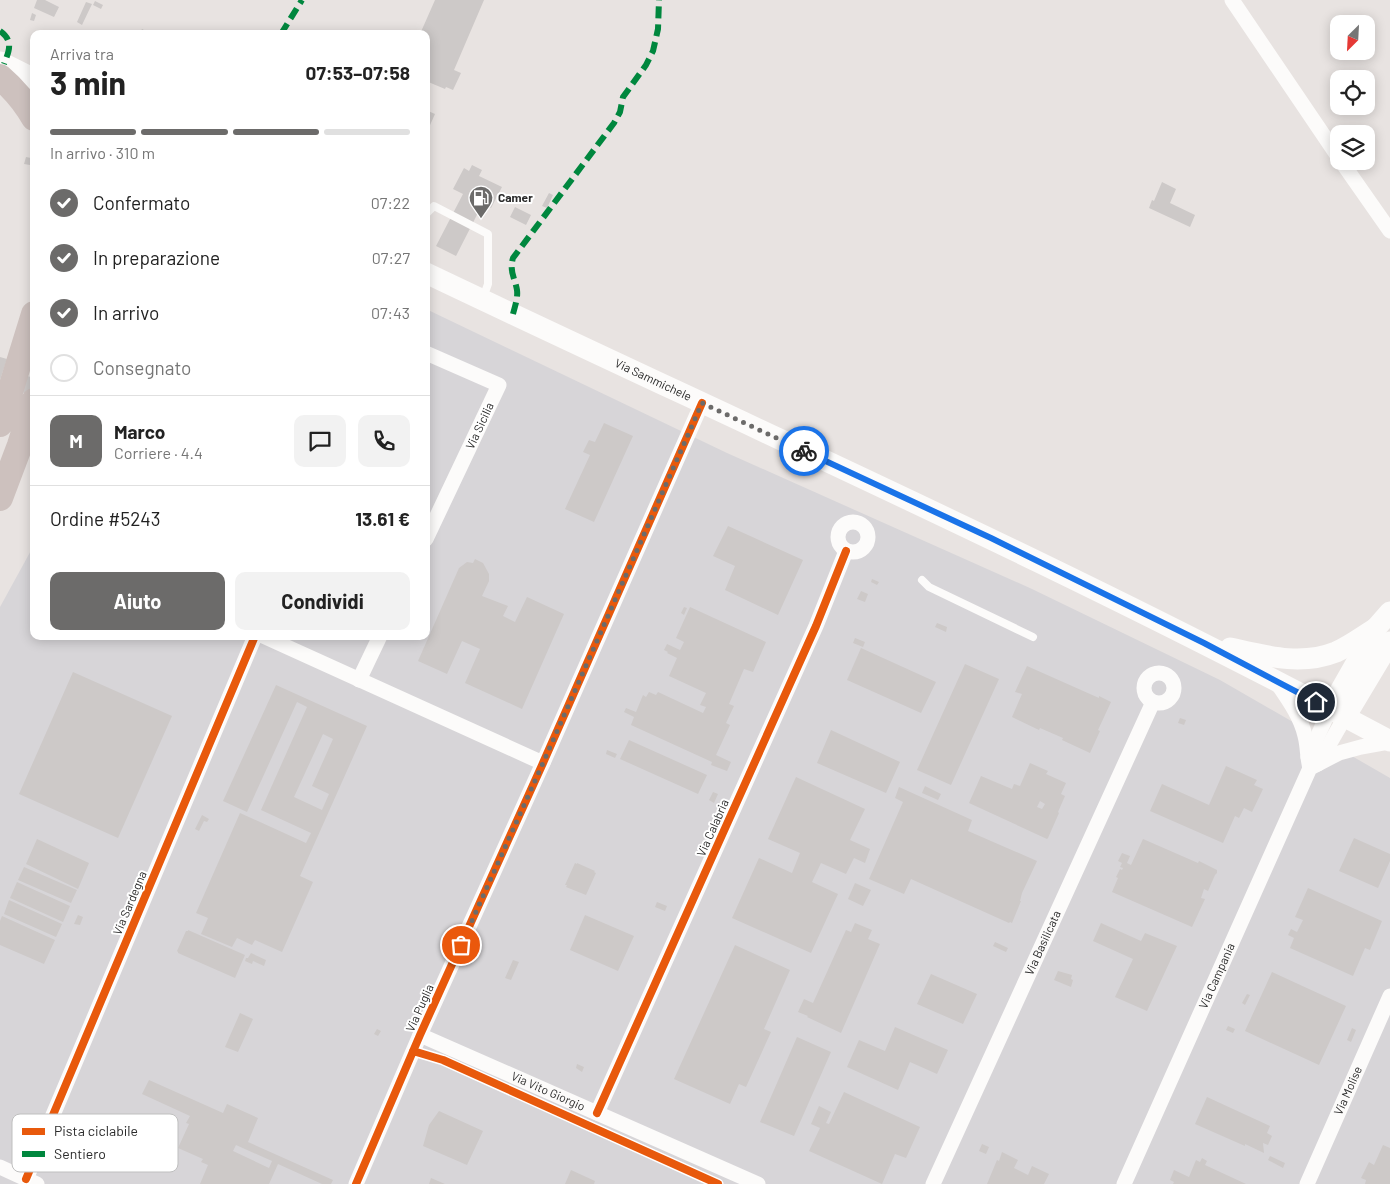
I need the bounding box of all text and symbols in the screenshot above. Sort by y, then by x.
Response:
north arrow [1330,15,1375,60]
map controls [1330,15,1375,170]
text: Arriva tra [50,44,114,63]
text: 07:53–07:58 [306,61,410,84]
text: 3 min [50,63,126,101]
button: locate [1330,70,1375,115]
button: layers [1330,125,1375,170]
text: In arrivo · 310 m [50,143,155,162]
fuel station icon: Camer [468,185,494,219]
icon: check [50,189,78,217]
place label: Camer [498,190,533,204]
text: Confermato [93,191,190,214]
text: 07:22 [371,193,410,212]
icon: check [50,244,78,272]
text: In preparazione [93,246,220,269]
text: 07:27 [372,248,410,267]
icon: check [50,299,78,327]
text: In arrivo [93,301,159,324]
text: 07:43 [371,303,410,322]
street label: Via Sammichele [613,355,694,403]
text: Consegnato [93,356,191,379]
street label: Via Sicilia [462,400,496,451]
button: chat [294,415,346,467]
button: phone [358,415,410,467]
text: Marco [114,420,165,443]
courier [779,426,829,476]
text: M [69,429,83,452]
icon: bike [790,437,818,465]
text: Corriere · 4.4 [114,443,203,462]
text: Ordine #5243 [50,507,161,530]
text: 13.61 € [355,507,410,530]
button: Aiuto [50,572,225,630]
button: Condividi [235,572,410,630]
pin [1295,681,1337,723]
icon: home [1302,688,1330,716]
street label: Via Calabria [693,797,731,858]
street label: Via Sardegna [109,869,149,937]
street label: Via Basilicata [1021,908,1063,977]
pin [440,924,482,966]
icon: bag [447,931,475,959]
street label: Via Campania [1195,940,1237,1010]
street label: Via Puglia [402,982,436,1034]
street label: Via Molise [1330,1064,1364,1117]
street label: Via Vito Giorgio [509,1068,588,1113]
legend [12,1114,178,1172]
text: Pista ciclabile [54,1122,138,1139]
text: Sentiero [54,1145,106,1162]

